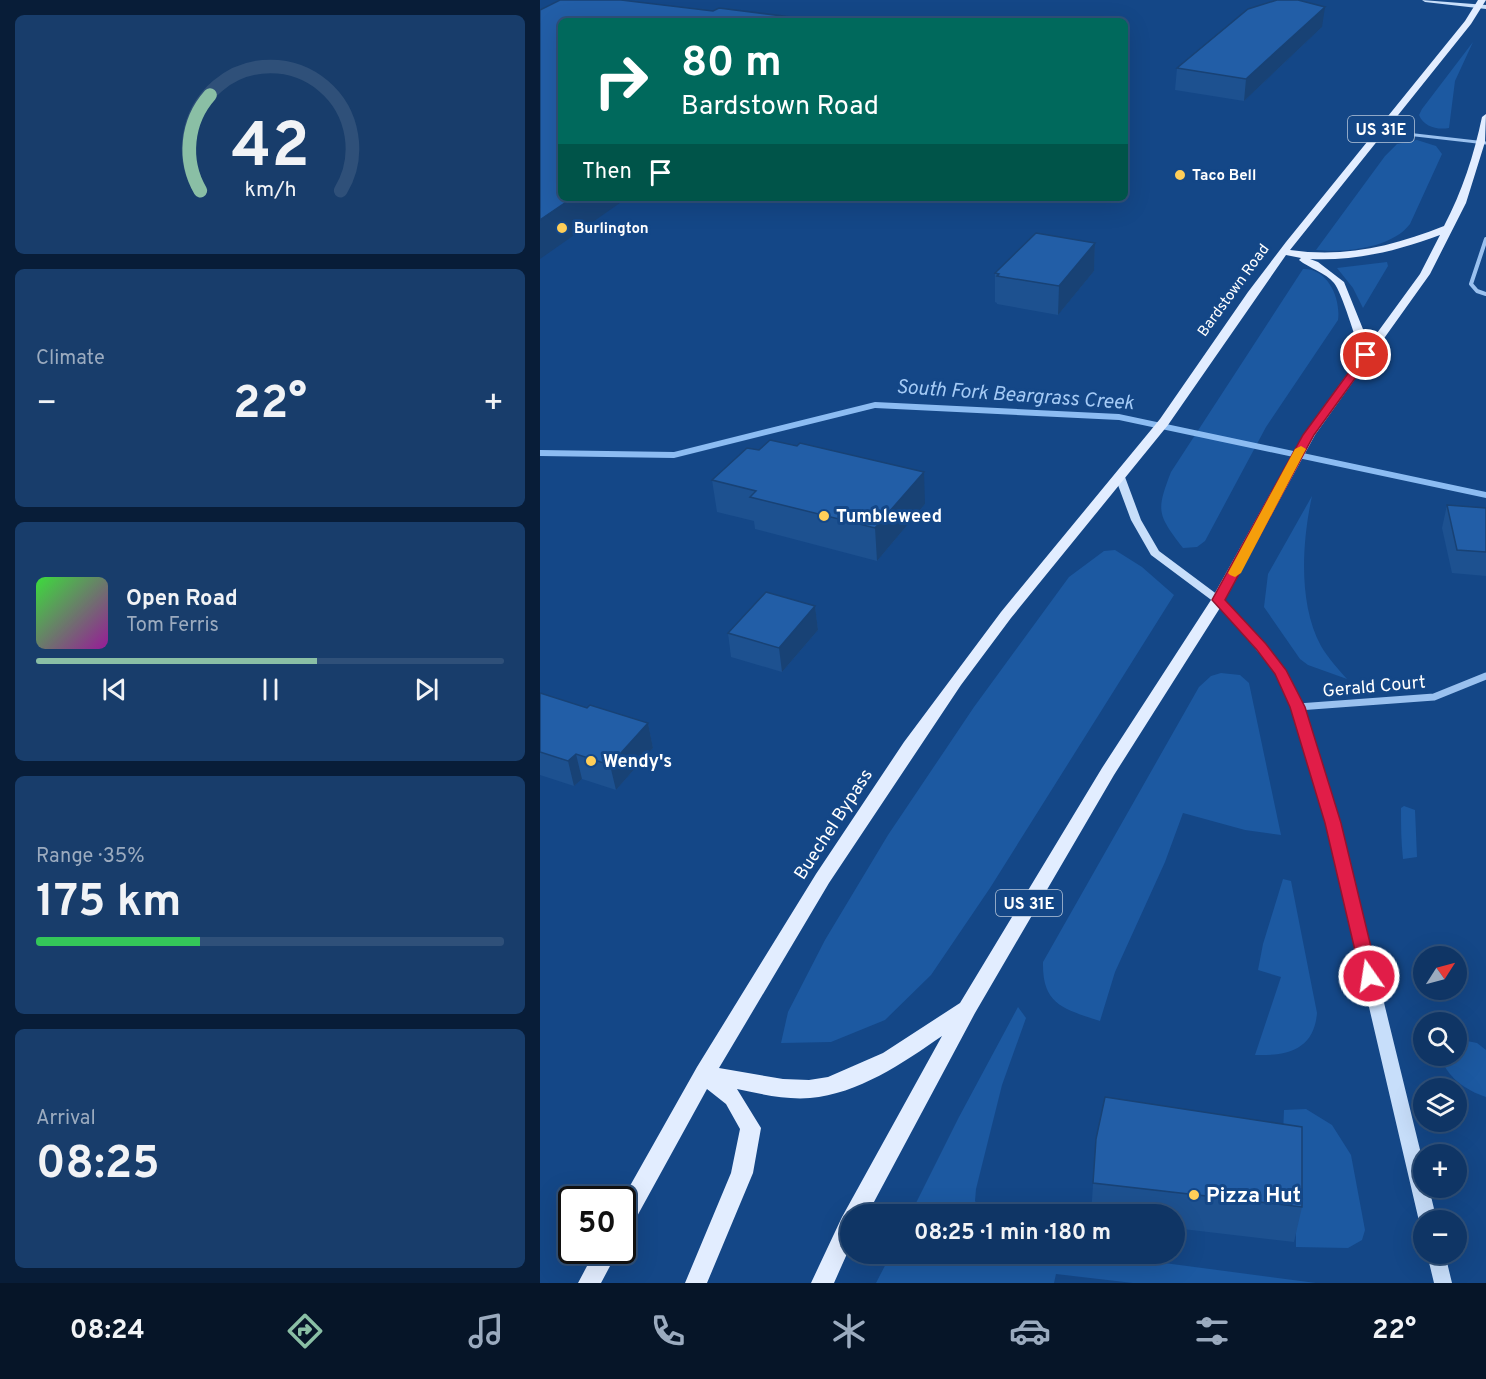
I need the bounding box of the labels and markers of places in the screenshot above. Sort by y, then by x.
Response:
place label: Taco Bell [1192,167,1256,186]
marker: Taco Bell [1173,168,1187,182]
place label: Burlington [574,220,649,239]
marker: Burlington [555,221,569,235]
pin [1340,329,1391,380]
place label: Tumbleweed [836,506,942,529]
marker: Tumbleweed [817,509,831,523]
place label: Wendy's [603,751,672,774]
marker: Wendy's [584,754,598,768]
place label: Pizza Hut [1206,1183,1301,1210]
marker: Pizza Hut [1187,1188,1201,1202]

